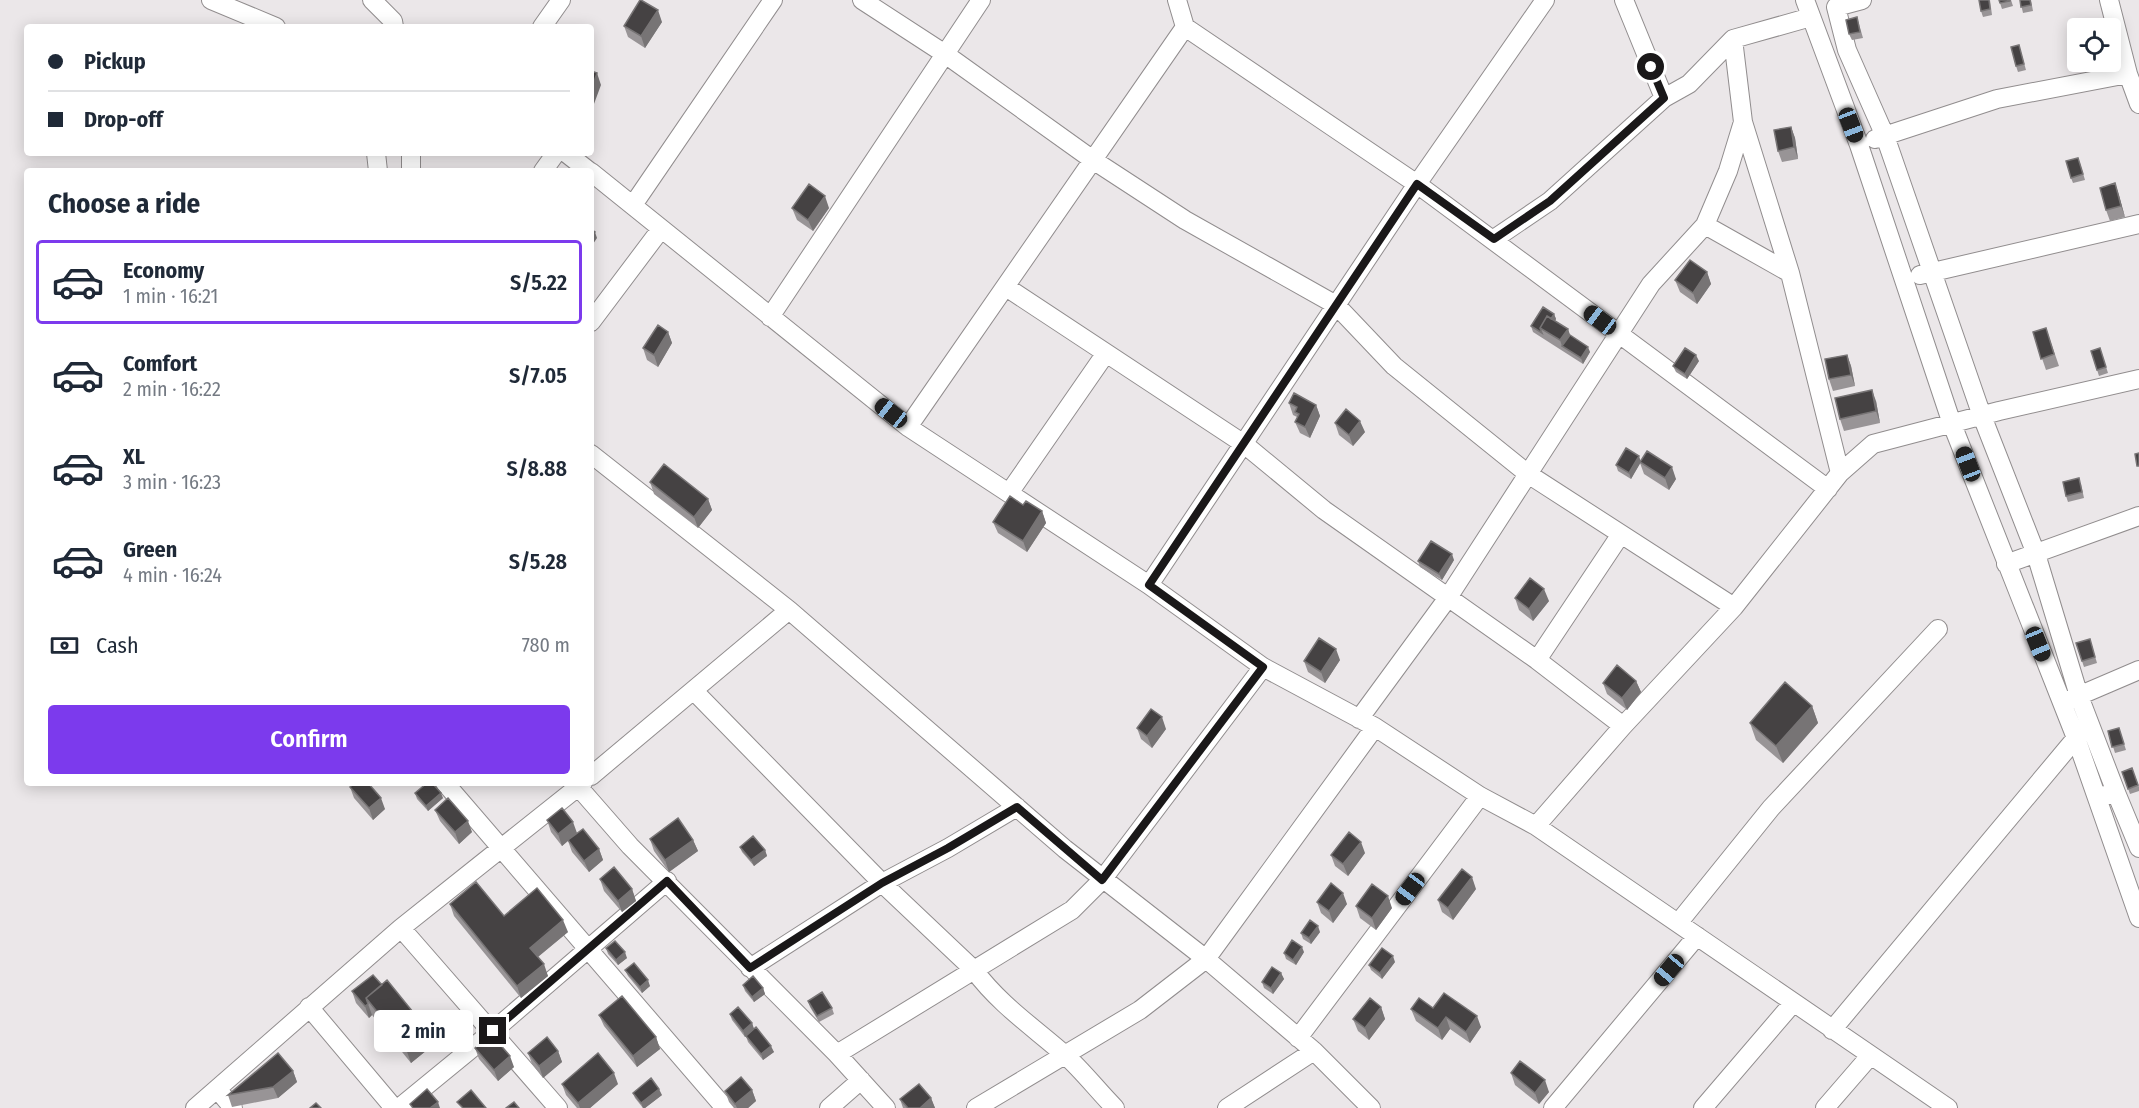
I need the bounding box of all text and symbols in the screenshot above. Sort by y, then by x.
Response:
map controls [2067,18,2121,72]
button: locate [2067,18,2121,72]
text: Pickup [84,48,146,75]
route start [1637,53,1664,80]
car [1836,105,1866,145]
text: Drop-off [84,106,163,133]
text: Choose a ride [48,188,200,220]
icon: car [51,255,105,309]
text: Economy [123,257,204,284]
text: S/5.22 [510,269,567,296]
text: 1 min · 16:21 [123,284,218,308]
car [1580,302,1620,338]
icon: car [51,348,105,402]
text: Comfort [123,350,197,377]
text: S/7.05 [509,362,567,389]
text: 2 min · 16:22 [123,377,221,401]
car [871,395,911,431]
icon: car [51,441,105,495]
text: XL [123,443,145,470]
car [1953,444,1983,484]
text: S/8.88 [507,455,567,482]
text: 3 min · 16:23 [123,470,221,494]
icon: car [51,534,105,588]
text: Green [123,536,177,563]
text: S/5.28 [509,548,567,575]
text: 4 min · 16:24 [123,563,222,587]
car [2023,624,2053,664]
icon: cash [48,629,81,662]
text: Cash [96,632,139,659]
text: 780 m [522,633,570,657]
button: Confirm [48,705,570,774]
car [1392,869,1428,909]
car [1651,950,1687,990]
callout: 2 min [373,1010,472,1052]
route end [479,1017,506,1044]
text: 2 min [401,1019,446,1043]

